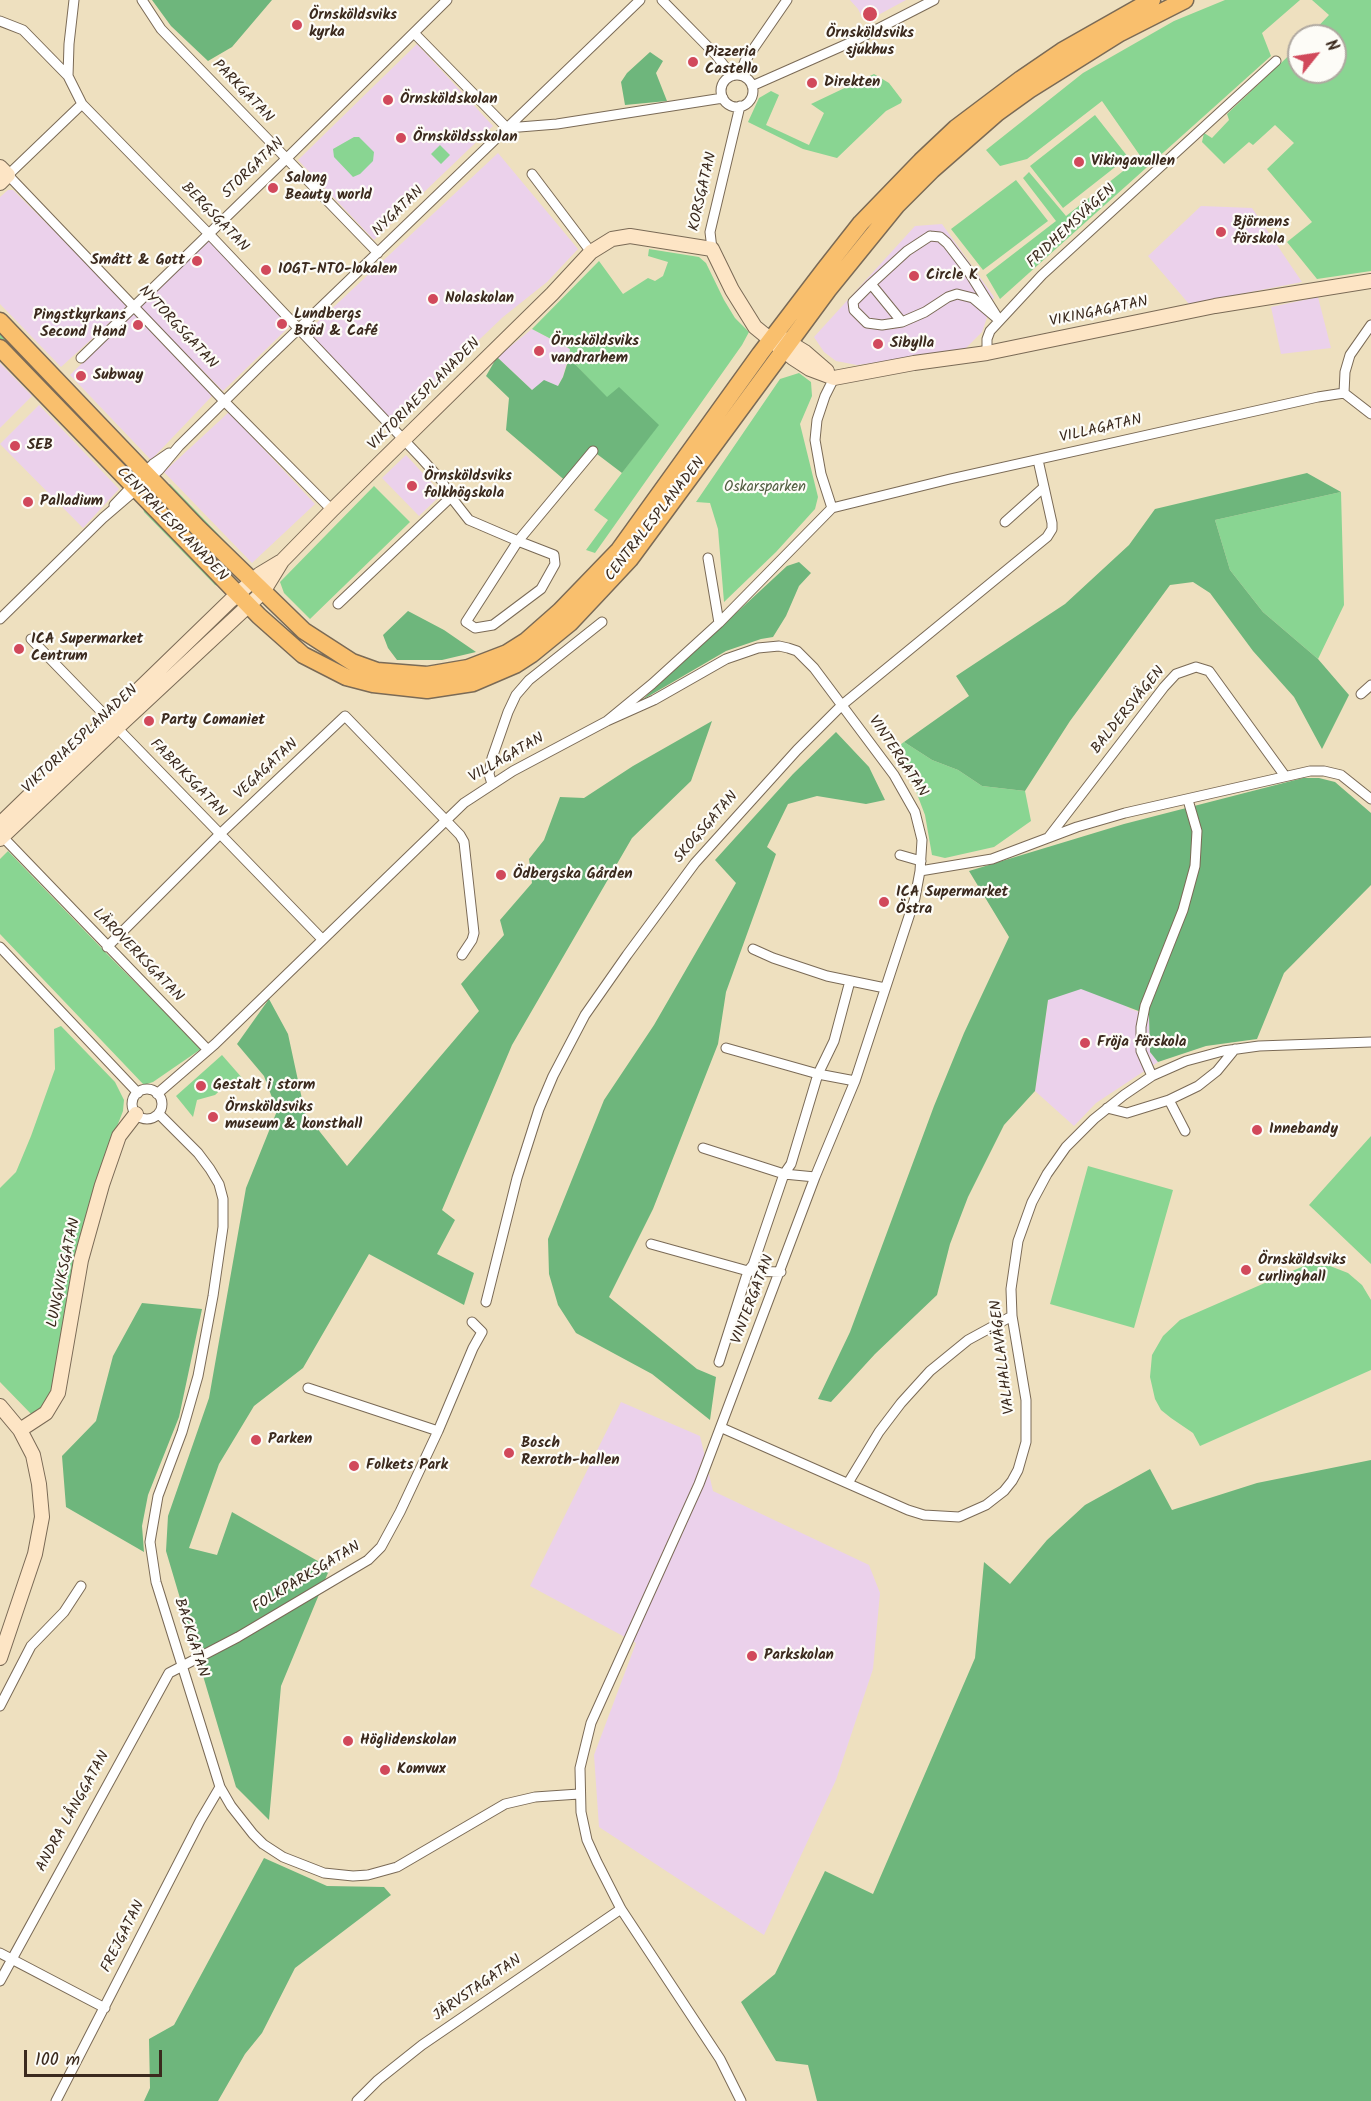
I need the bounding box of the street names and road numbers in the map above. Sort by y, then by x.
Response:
street label: PARKGATAN [208,57,276,127]
street label: STORGATAN [219,135,289,203]
street label: KORSGATAN [686,151,722,233]
street label: BERGSGATAN [176,179,252,257]
street label: FRIDHEMSVÄGEN [1024,181,1120,273]
street label: NYGATAN [370,183,428,241]
street label: NYTORGSGATAN [134,283,220,373]
street label: VIKINGAGATAN [1048,294,1150,332]
street label: VIKTORIAESPLANADEN [365,335,485,455]
street label: VILLAGATAN [1058,412,1144,448]
street label: CENTRALESPLANADEN [602,455,710,585]
street label: CENTRALESPLANADEN [112,464,230,586]
street label: BALDERSVÄGEN [1088,664,1170,758]
street label: VIKTORIAESPLANADEN [20,682,142,798]
street label: VINTERGATAN [863,713,931,801]
street label: VILLAGATAN [466,730,548,788]
street label: FABRIKSGATAN [145,736,229,822]
street label: VEGAGATAN [231,736,303,804]
street label: SKOGSGATAN [671,789,743,867]
street label: LÄROVERKSGATAN [88,905,186,1007]
street label: LUNGVIKSGATAN [45,1217,85,1329]
street label: VINTERGATAN [729,1253,779,1347]
street label: VALHALLAVÄGEN [988,1299,1020,1415]
street label: FOLKPARKSGATAN [250,1539,364,1617]
street label: BACKGATAN [169,1596,211,1680]
street label: ANDRA LÅNGGATAN [33,1749,115,1875]
street label: FREJGATAN [98,1898,150,1976]
street label: JÄRVSTAGATAN [430,1952,526,2026]

